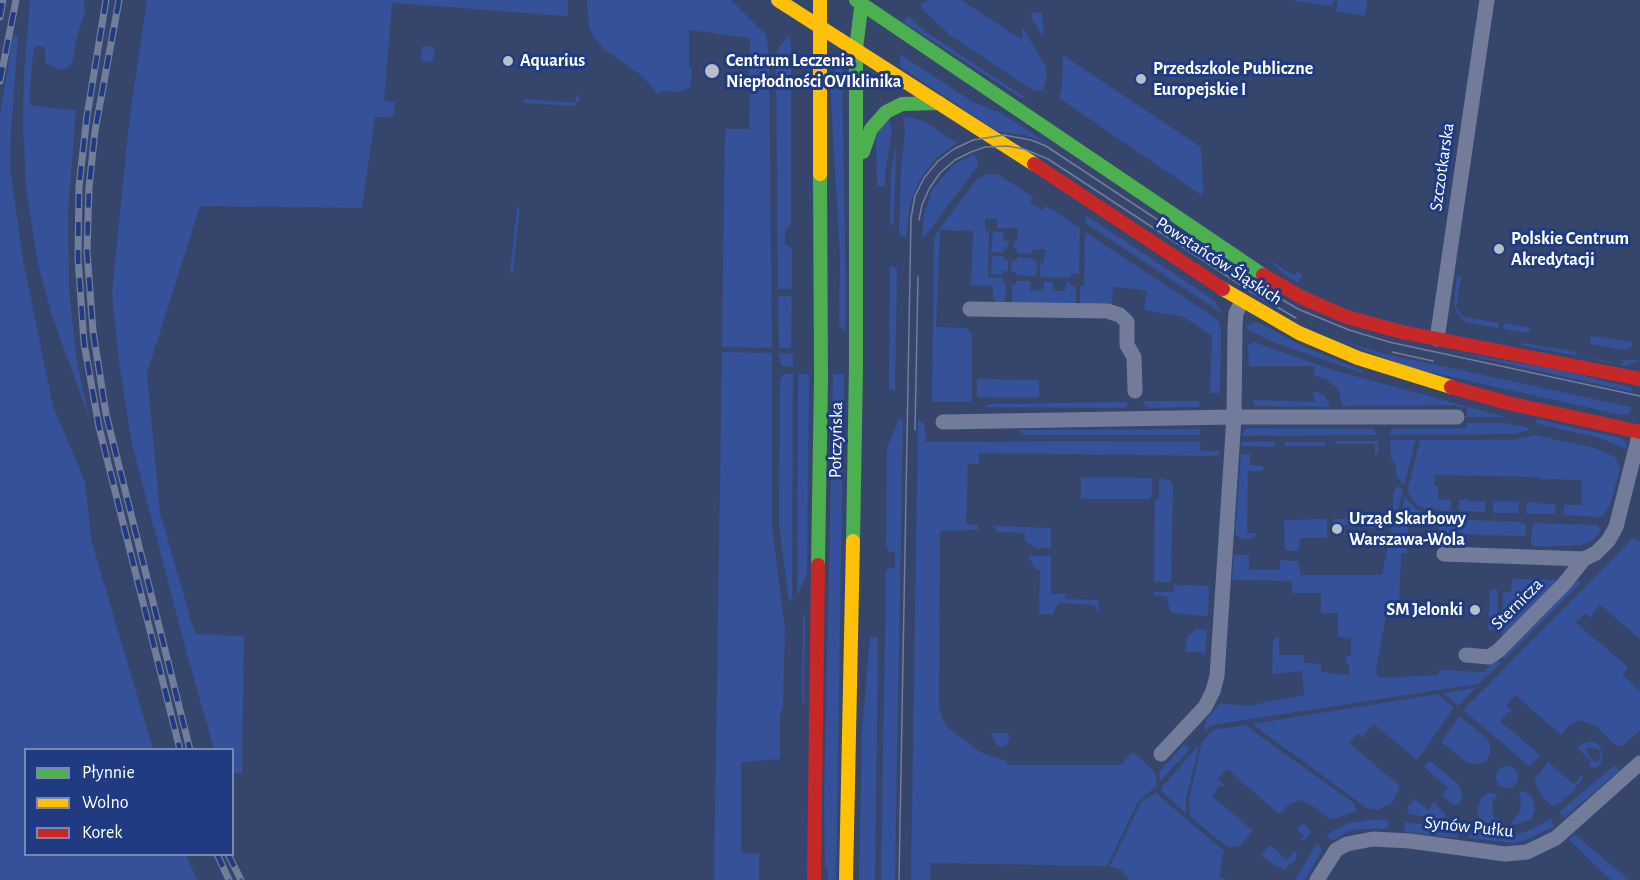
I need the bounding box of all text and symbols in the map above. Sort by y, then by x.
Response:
place label: Aquarius [520,50,585,72]
place label: Centrum Leczenia Niepłodności OVIklinika [726,50,901,92]
marker: Aquarius [501,54,515,68]
place label: Przedszkole Publiczne Europejskie I [1153,58,1313,100]
marker: Centrum Leczenia Niepłodności OVIklinika [703,62,721,80]
marker: Przedszkole Publiczne Europejskie I [1134,72,1148,86]
street label: Szczotkarska [1425,121,1459,213]
street label: Powstańców Śląskich [1152,212,1286,310]
place label: Polskie Centrum Akredytacji [1511,228,1629,270]
marker: Polskie Centrum Akredytacji [1492,242,1506,256]
street label: Połczyńska [825,402,847,478]
place label: Urząd Skarbowy Warszawa-Wola [1349,508,1466,550]
marker: Urząd Skarbowy Warszawa-Wola [1330,522,1344,536]
street label: Sternicza [1487,574,1547,634]
place label: SM Jelonki [1386,599,1463,621]
marker: SM Jelonki [1468,603,1482,617]
legend [24,748,234,856]
text: Płynnie [82,764,135,782]
text: Wolno [82,794,129,812]
street label: Synów Pułku [1424,812,1514,842]
text: Korek [82,824,122,842]

